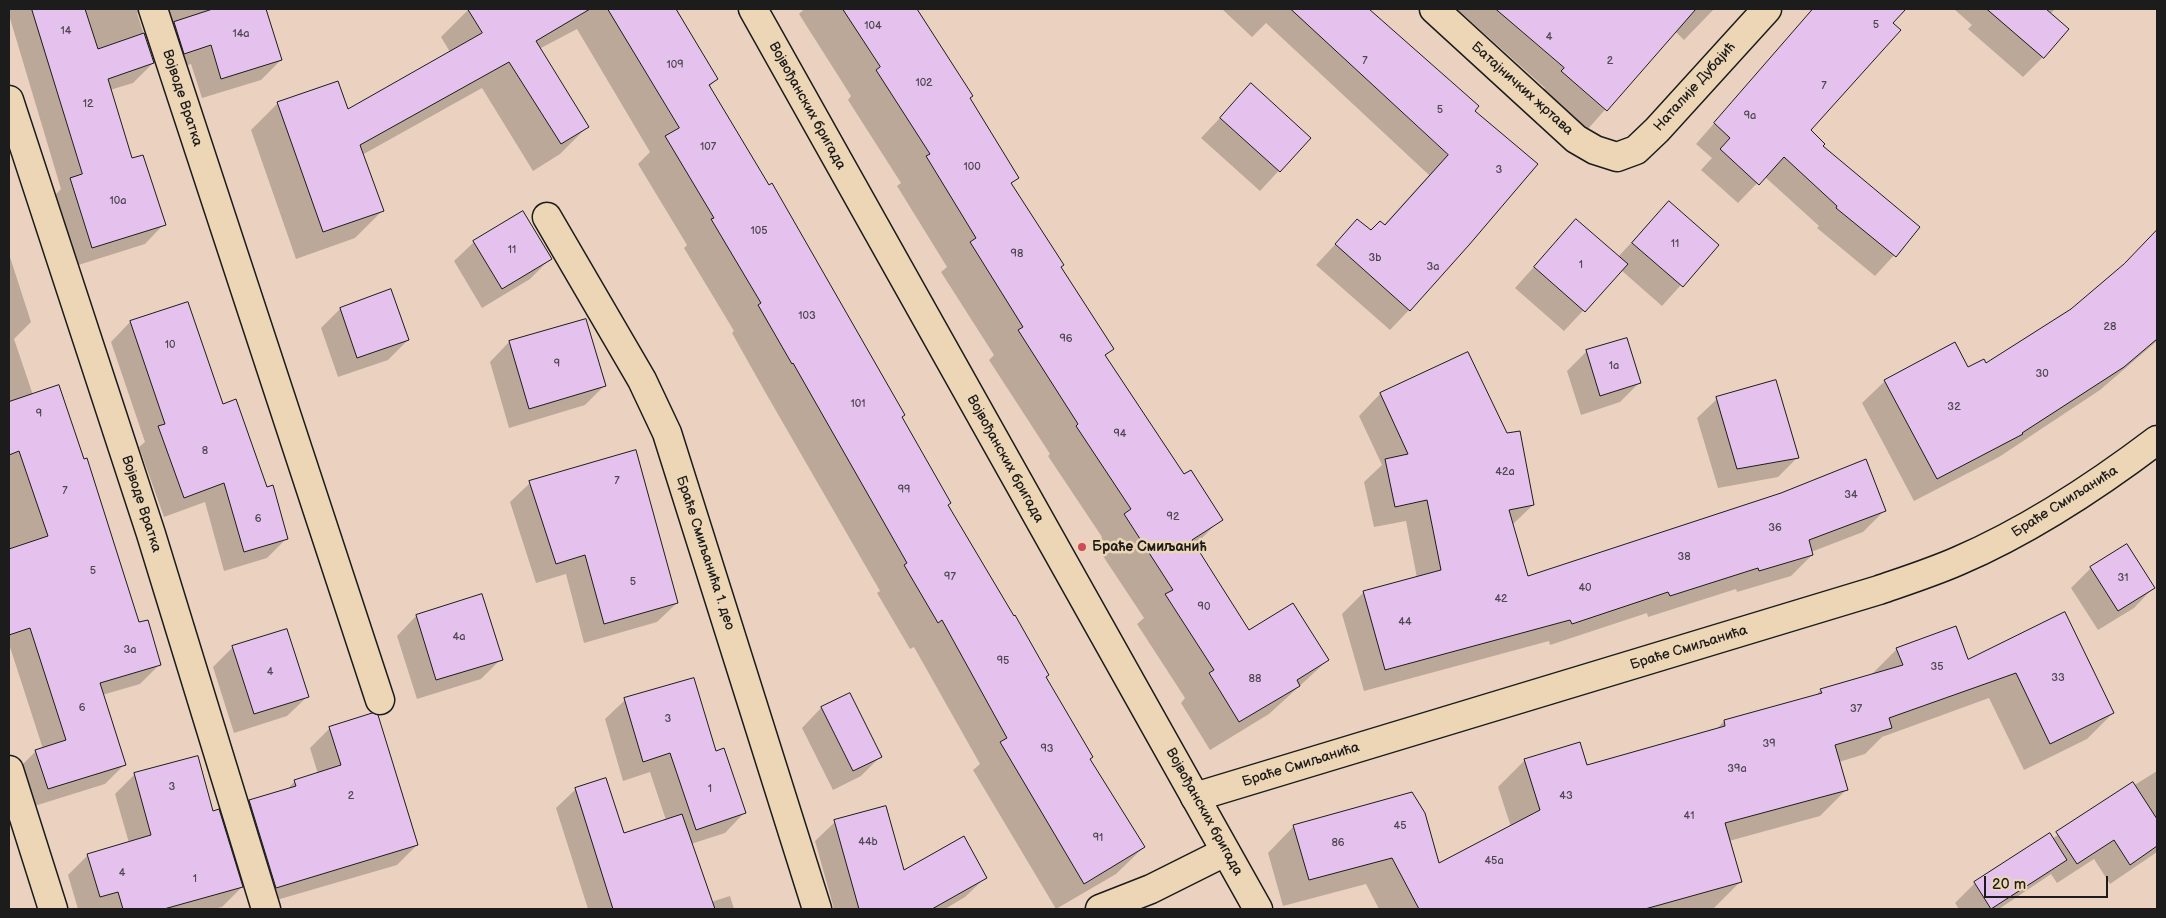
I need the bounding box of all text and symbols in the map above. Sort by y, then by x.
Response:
house number: 5 [1873,18,1879,32]
house number: 104 [864,19,882,33]
house number: 14 [61,24,71,38]
house number: 14a [232,27,250,41]
house number: 4 [1546,30,1552,44]
street label: Војвођанских бригада [765,39,849,173]
street label: Батајничких жртава [1468,39,1576,139]
street label: Наталије Дубајић [1651,39,1739,135]
street label: Војводе Вратка [158,47,206,149]
house number: 7 [1362,54,1368,68]
house number: 2 [1607,54,1613,68]
house number: 109 [666,58,684,72]
house number: 102 [915,76,933,90]
house number: 7 [1821,79,1827,93]
house number: 12 [83,97,93,111]
house number: 5 [1437,103,1443,117]
house number: 9a [1744,109,1756,123]
house number: 107 [700,140,716,154]
house number: 100 [963,160,981,174]
house number: 3 [1496,163,1502,177]
house number: 10a [110,194,126,208]
house number: 105 [750,224,768,238]
house number: 11 [1671,237,1679,251]
house number: 11 [508,243,516,257]
house number: 98 [1011,247,1023,261]
house number: 3b [1369,251,1381,265]
house number: 1 [1579,258,1583,272]
house number: 3a [1427,260,1439,274]
house number: 103 [798,309,816,323]
house number: 28 [2104,320,2116,334]
house number: 96 [1059,332,1073,346]
house number: 10 [165,338,175,352]
house number: 9 [554,357,560,371]
house number: 1a [1609,359,1619,373]
house number: 30 [2035,367,2049,381]
street label: Војвођанских бригада [963,392,1047,526]
house number: 101 [851,397,865,411]
house number: 32 [1947,400,1961,414]
house number: 9 [36,407,42,421]
house number: 94 [1113,427,1127,441]
house number: 8 [202,444,208,458]
street label: Војводе Вратка [117,453,165,555]
street label: Браће Смиљанића [2009,463,2121,541]
house number: 42a [1495,465,1515,479]
house number: 7 [614,474,620,488]
street label: Браће Смиљанића 1. део [672,474,738,632]
house number: 99 [898,483,910,497]
house number: 7 [62,484,68,498]
house number: 34 [1844,488,1858,502]
house number: 92 [1167,510,1179,524]
house number: 6 [255,512,261,526]
house number: 36 [1768,521,1782,535]
place label: Браће Смиљанић [1092,539,1207,555]
marker: Браће Смиљанић [1076,541,1088,553]
house number: 38 [1677,550,1691,564]
house number: 5 [90,564,96,578]
house number: 97 [944,570,956,584]
house number: 31 [2117,571,2129,585]
house number: 5 [630,575,636,589]
house number: 40 [1578,581,1592,595]
house number: 42 [1494,592,1508,606]
house number: 90 [1198,600,1210,614]
house number: 44 [1398,615,1412,629]
street label: Браће Смиљанића [1628,622,1750,674]
house number: 4a [453,630,465,644]
house number: 3a [124,643,136,657]
house number: 95 [997,654,1009,668]
house number: 35 [1930,660,1944,674]
house number: 4 [267,665,273,679]
house number: 33 [2051,671,2065,685]
house number: 88 [1249,672,1261,686]
house number: 6 [79,701,85,715]
house number: 37 [1850,702,1862,716]
house number: 3 [665,712,671,726]
house number: 39 [1762,737,1776,751]
street label: Браће Смиљанића [1240,739,1362,791]
house number: 93 [1040,742,1054,756]
street label: Војвођанских бригада [1162,745,1246,879]
house number: 39a [1727,762,1747,776]
house number: 3 [169,780,175,794]
house number: 1 [708,782,712,796]
house number: 2 [348,789,354,803]
house number: 43 [1559,789,1573,803]
house number: 41 [1684,809,1694,823]
house number: 45 [1393,819,1407,833]
house number: 91 [1093,831,1103,845]
house number: 44b [858,835,878,849]
house number: 86 [1331,836,1345,850]
house number: 45a [1484,854,1504,868]
house number: 4 [119,866,125,880]
scale bar [1986,866,2110,898]
house number: 1 [193,872,197,886]
text: 20 m [1992,875,2026,894]

